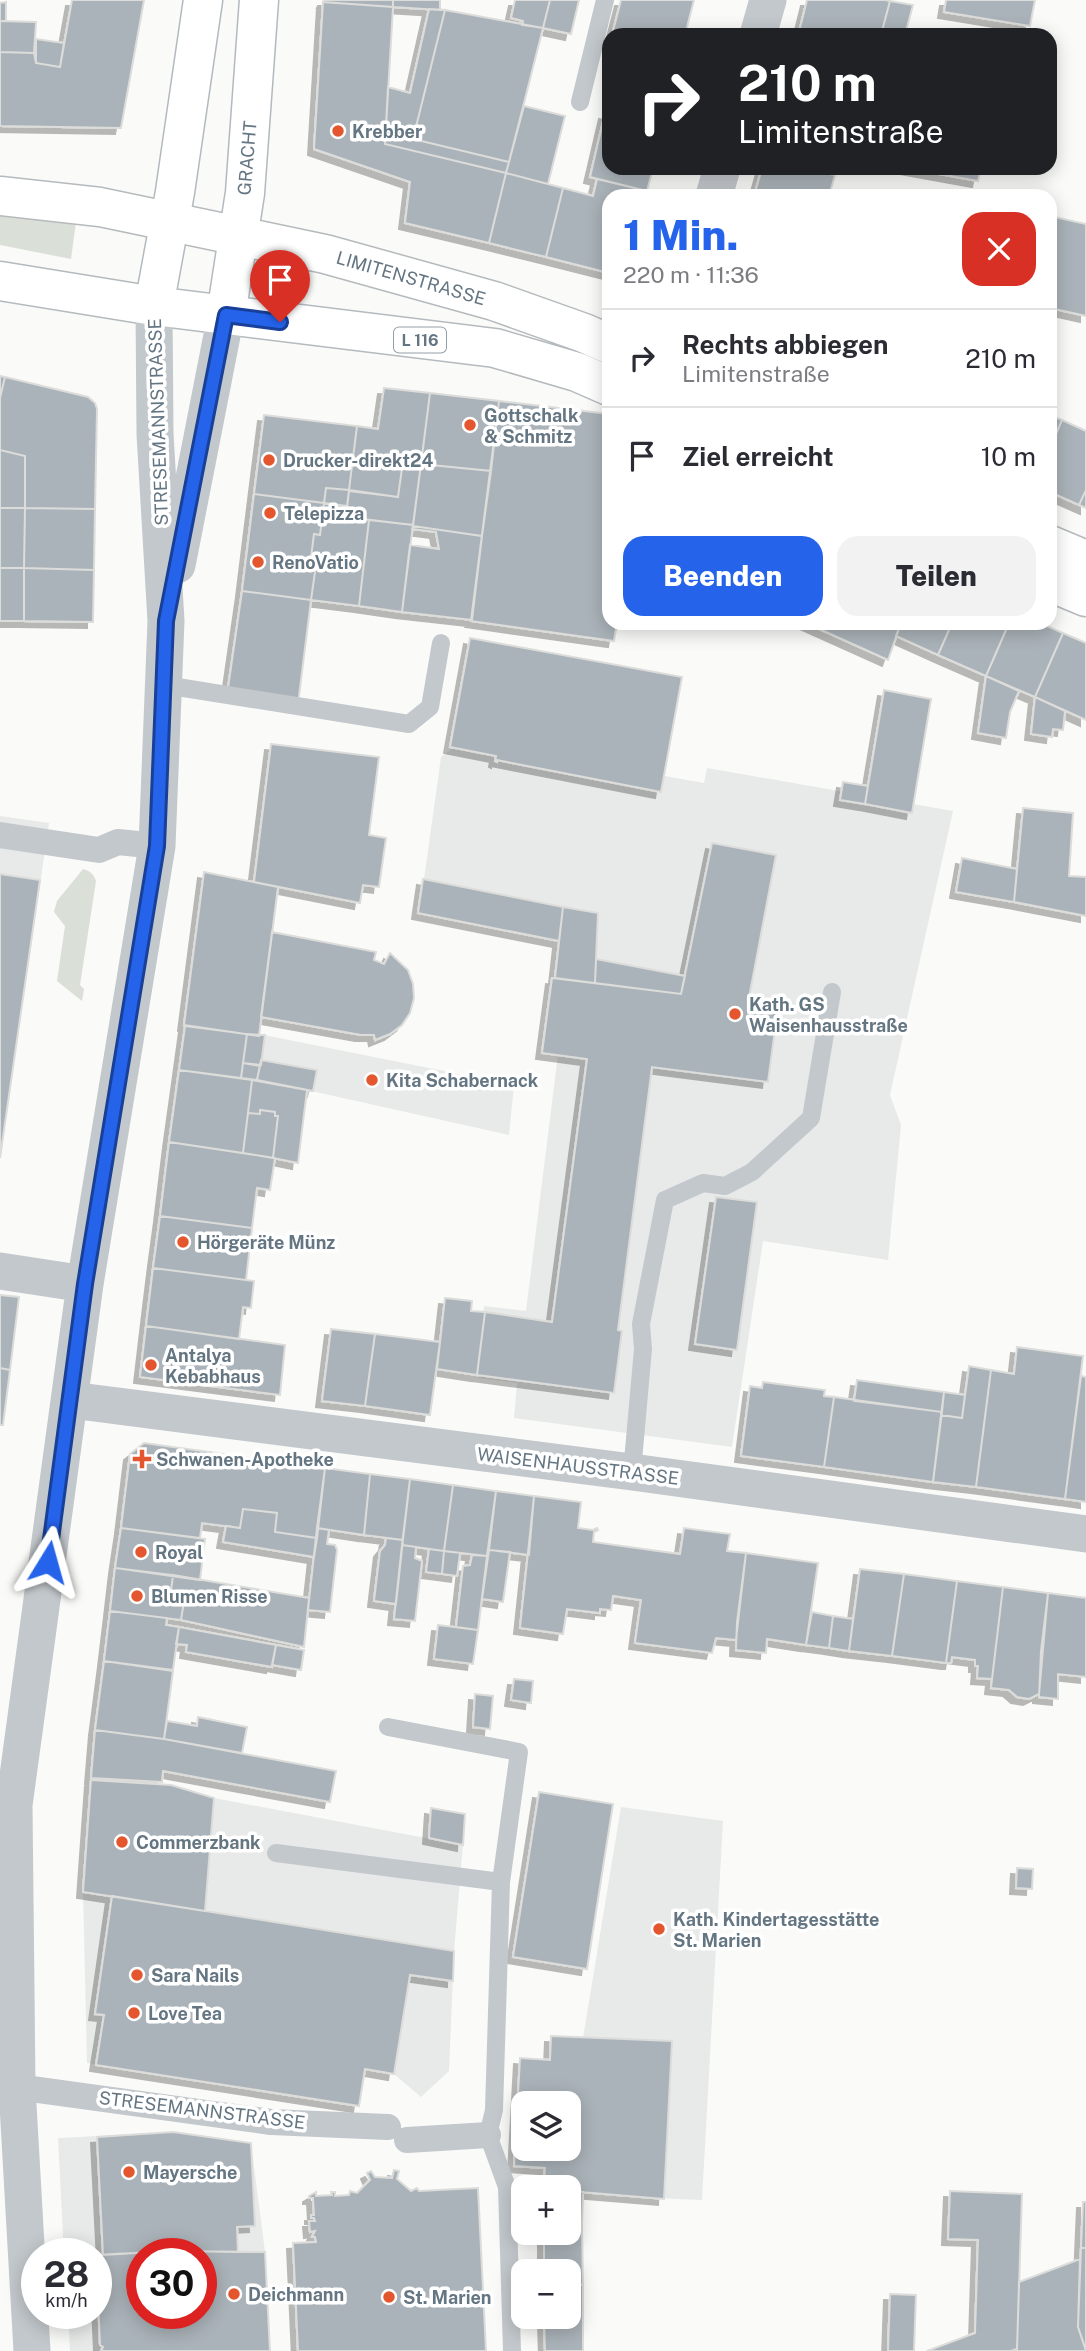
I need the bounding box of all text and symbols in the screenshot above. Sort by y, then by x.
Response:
text: 210 m [738,54,877,112]
icon: right [623,56,714,147]
text: Limitenstraße [738,113,944,150]
street label: GRACHT [233,120,261,196]
place label: Krebber [352,121,423,142]
marker: Krebber [330,123,346,139]
text: 1 Min. [623,210,739,259]
button: close [962,212,1036,286]
street label: LIMITENSTRASSE [334,247,488,309]
pin [250,250,310,322]
icon: arrive [261,261,299,299]
text: 220 m · 11:36 [623,261,759,288]
street label: STRESEMANNSTRASSE [144,318,172,526]
road number: L 116 [394,328,446,352]
text: Rechts abbiegen [682,329,888,360]
icon: right [623,339,661,377]
text: 210 m [965,343,1036,374]
text: Limitenstraße [682,360,830,387]
place label: Gottschalk & Schmitz [484,405,579,447]
marker: Gottschalk & Schmitz [462,417,478,433]
icon: arrive [623,437,661,475]
text: Ziel erreicht [682,441,834,472]
text: 10 m [981,441,1036,472]
place label: Drucker-direkt24 [283,450,433,471]
marker: Drucker-direkt24 [261,452,277,468]
place label: Telepizza [284,503,364,524]
marker: Telepizza [262,505,278,521]
button: Beenden [623,536,823,616]
button: Teilen [837,536,1036,616]
place label: RenoVatio [272,552,359,573]
marker: RenoVatio [250,554,266,570]
place label: Kath. GS Waisenhausstraße [749,994,908,1036]
marker: Kath. GS Waisenhausstraße [727,1006,743,1022]
place label: Kita Schabernack [386,1070,539,1091]
marker: Kita Schabernack [364,1072,380,1088]
place label: Hörgeräte Münz [197,1232,335,1253]
marker: Hörgeräte Münz [175,1234,191,1250]
place label: Antalya Kebabhaus [165,1345,261,1387]
marker: Antalya Kebabhaus [143,1357,159,1373]
street label: WAISENHAUSSTRASSE [476,1443,680,1489]
place label: Schwanen-Apotheke [156,1449,334,1470]
marker: Schwanen-Apotheke [134,1451,150,1467]
position arrow [11,1525,85,1599]
place label: Royal [155,1542,203,1563]
marker: Royal [133,1544,149,1560]
place label: Blumen Risse [151,1586,268,1607]
marker: Blumen Risse [129,1588,145,1604]
place label: Commerzbank [136,1832,261,1853]
marker: Commerzbank [114,1834,130,1850]
place label: Kath. Kindertagesstätte St. Marien [673,1909,879,1951]
marker: Kath. Kindertagesstätte St. Marien [651,1921,667,1937]
place label: Sara Nails [151,1965,239,1986]
marker: Sara Nails [129,1967,145,1983]
place label: Love Tea [148,2003,222,2024]
marker: Love Tea [126,2005,142,2021]
street label: STRESEMANNSTRASSE [98,2087,306,2133]
map controls [511,2091,581,2329]
button: layers [511,2091,581,2161]
place label: Mayersche [143,2162,237,2183]
marker: Mayersche [121,2164,137,2180]
button: + [511,2175,581,2245]
speed limit sign: 30 [126,2238,217,2329]
text: 28 [44,2254,89,2295]
button: − [511,2259,581,2329]
place label: Deichmann [248,2284,344,2305]
marker: Deichmann [226,2286,242,2302]
place label: St. Marien [403,2287,492,2308]
marker: St. Marien [381,2289,397,2305]
text: km/h [45,2290,88,2311]

